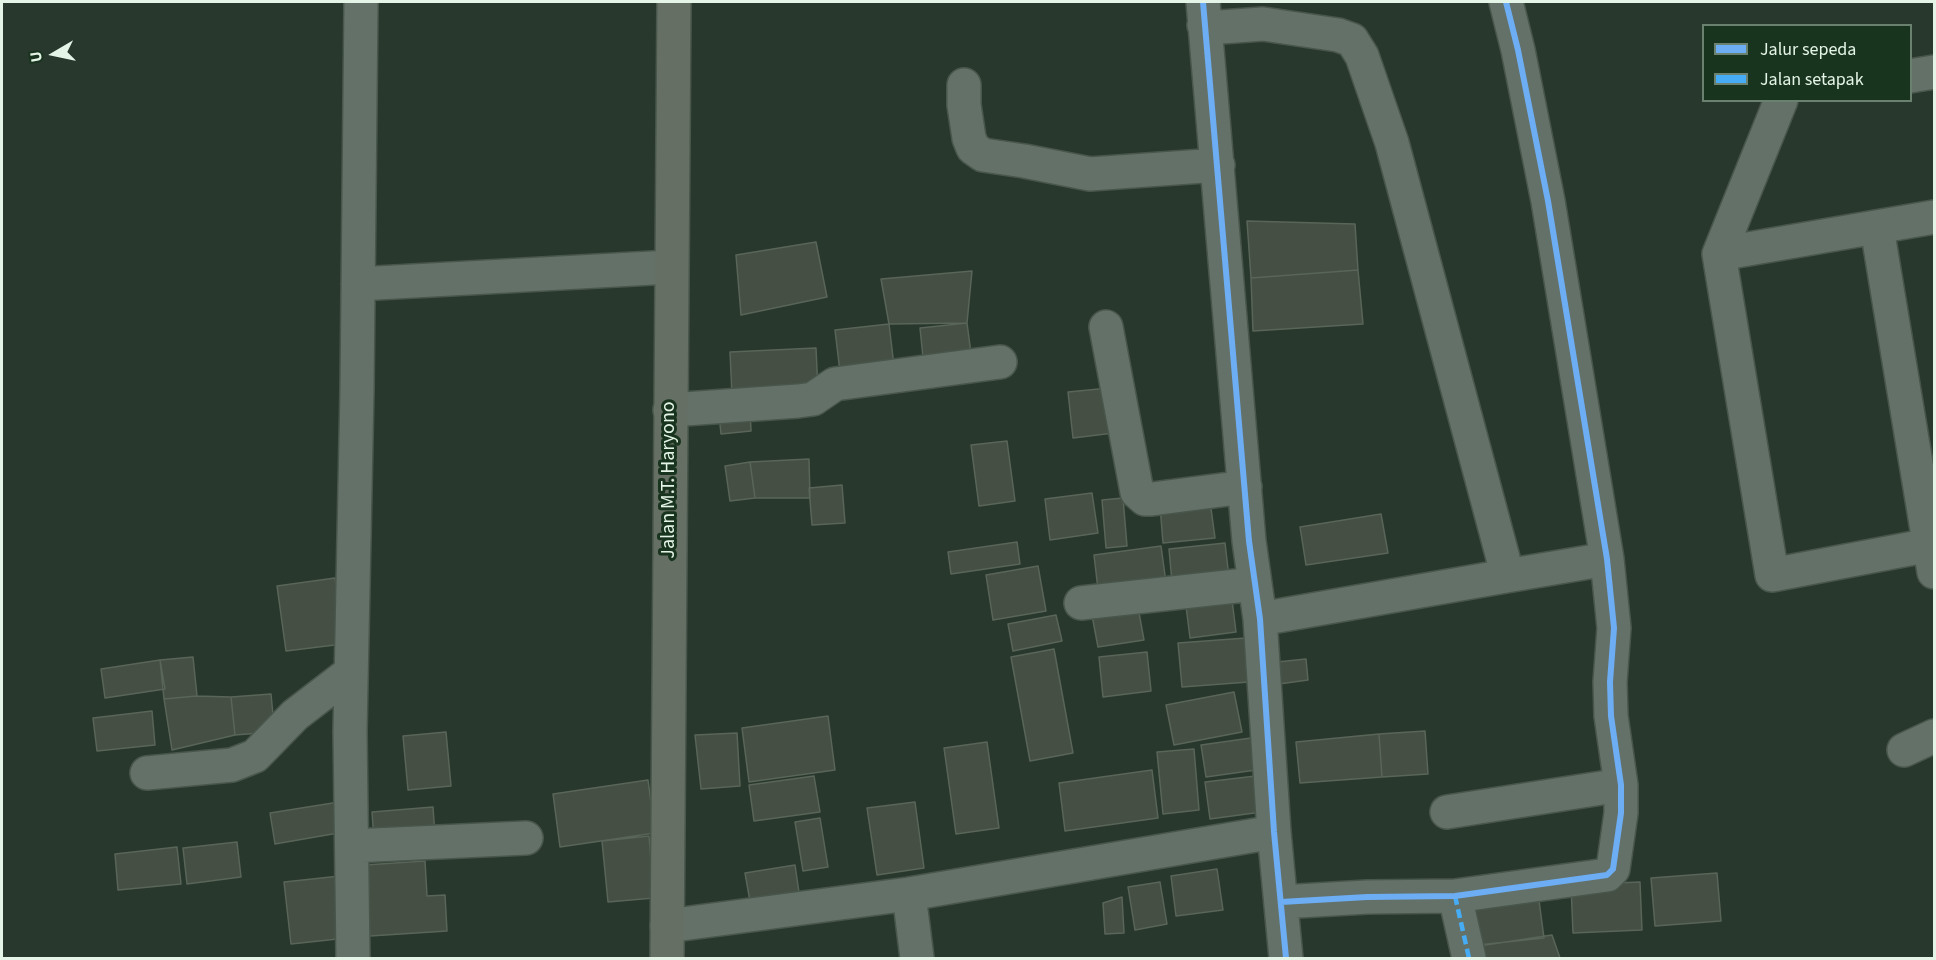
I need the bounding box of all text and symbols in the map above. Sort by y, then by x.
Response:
north arrow [24,24,84,84]
legend [1702,24,1912,102]
text: Jalur sepeda [1760,37,1856,62]
text: U [25,50,48,64]
text: Jalan setapak [1760,67,1864,92]
street label: Jalan M.T. Haryono [658,401,682,559]

